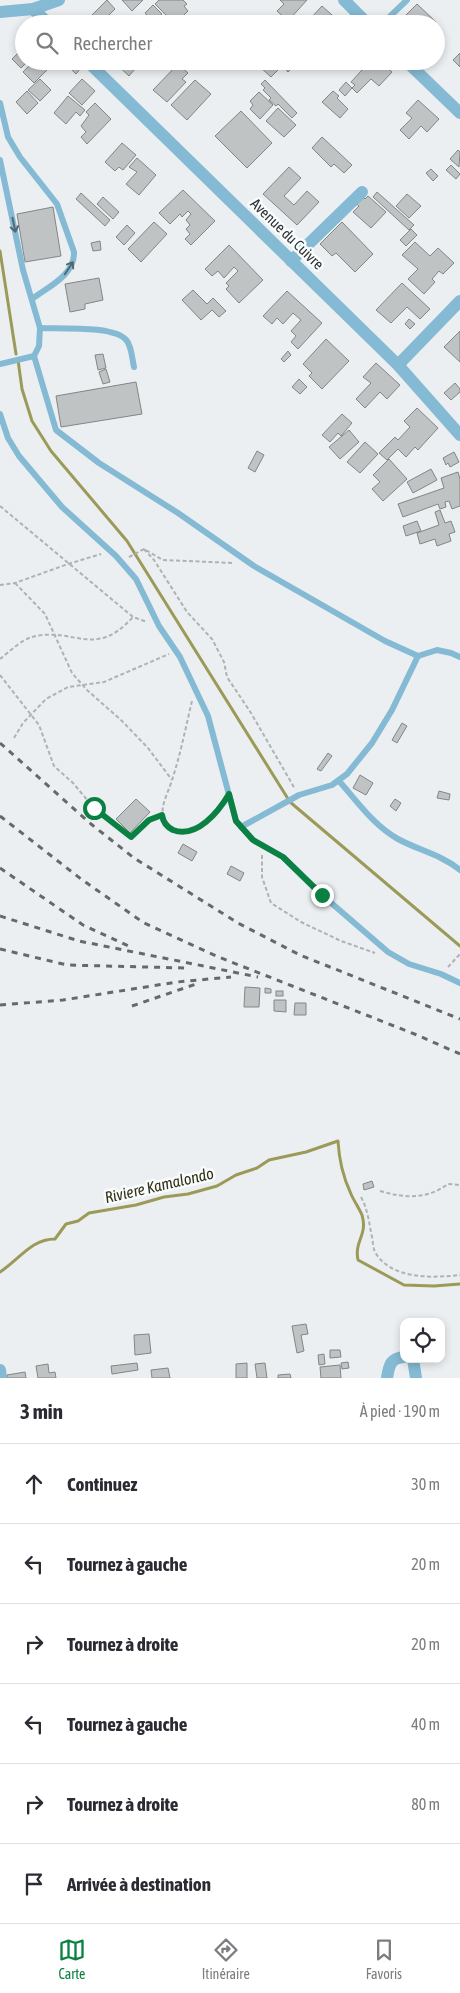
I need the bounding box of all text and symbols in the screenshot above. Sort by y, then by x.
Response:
search box [15,15,445,70]
icon: search [33,29,61,57]
text: Rechercher [73,32,152,54]
street label: Avenue du Cuivre [247,195,327,273]
one-way arrow [10,217,19,233]
one-way arrow [64,262,74,276]
route start [83,797,106,820]
route end [311,884,334,907]
water label: Riviere Kamalondo [103,1164,215,1206]
map controls [400,1318,445,1363]
button: locate [400,1318,445,1363]
text: 3 min [20,1399,63,1423]
text: À pied · 190 m [360,1402,440,1420]
icon: ahead [20,1470,48,1498]
text: Continuez [67,1473,137,1495]
text: 30 m [411,1475,440,1493]
icon: left [20,1550,48,1578]
text: Tournez à gauche [67,1553,187,1575]
text: 20 m [411,1555,440,1573]
icon: right [20,1630,48,1658]
text: Tournez à droite [67,1633,178,1655]
text: 20 m [411,1635,440,1653]
icon: left [20,1710,48,1738]
text: Tournez à gauche [67,1713,187,1735]
text: 40 m [411,1715,440,1733]
icon: right [20,1790,48,1818]
text: Tournez à droite [67,1793,178,1815]
text: 80 m [411,1795,440,1813]
icon: arrive [20,1870,48,1898]
text: Arrivée à destination [67,1873,211,1895]
tab: Carte [58,1936,86,1982]
tab: Itinéraire [202,1936,250,1982]
tab: Favoris [366,1936,402,1982]

